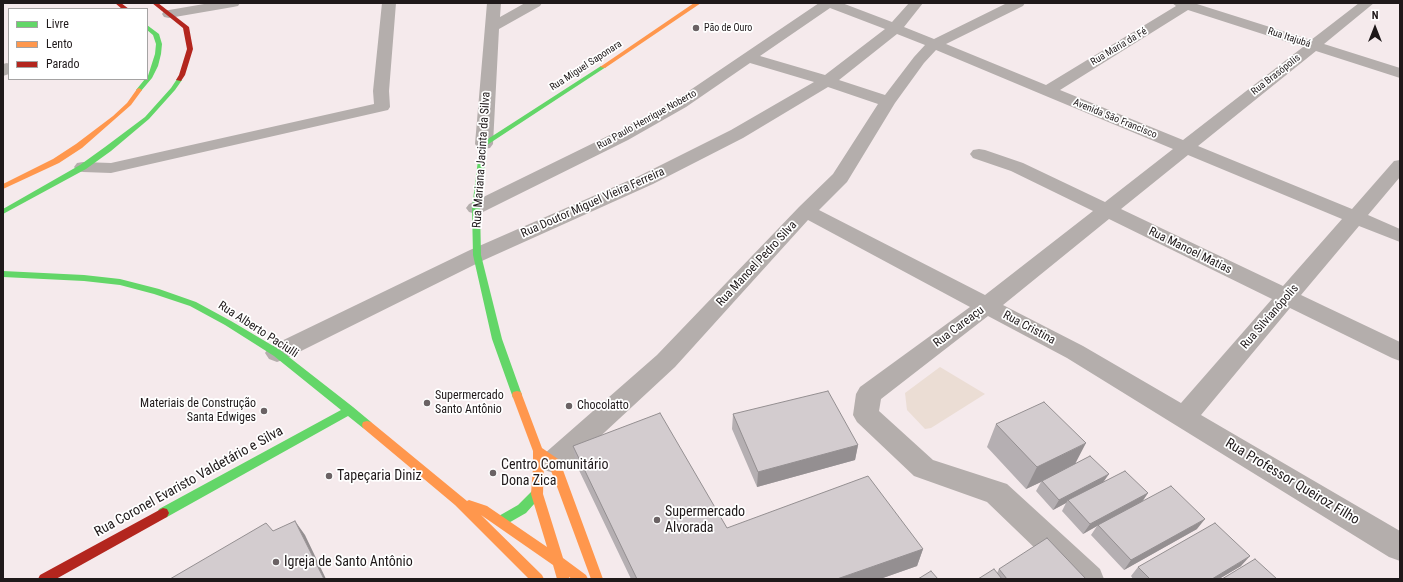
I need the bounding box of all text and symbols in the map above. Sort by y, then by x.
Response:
legend [8,8,148,80]
north arrow [1355,8,1395,48]
text: N [1372,9,1378,22]
text: Livre [46,17,69,31]
place label: Pão de Ouro [704,22,752,34]
marker: Pão de Ouro [691,23,701,33]
street label: Rua Itajubá [1266,25,1312,51]
street label: Rua Maria da Fé [1089,26,1149,68]
text: Lento [46,37,73,51]
street label: Rua Miguel Saponara [548,38,624,94]
street label: Rua Brasópolis [1249,52,1303,98]
text: Parado [46,57,79,71]
street label: Rua Paulo Henrique Noberto [595,88,699,152]
street label: Rua Mariana Jacinta da Silva [470,91,494,229]
street label: Avenida São Francisco [1071,97,1159,141]
street label: Rua Doutor Miguel Vieira Ferreira [519,165,667,241]
street label: Rua Manoel Pedro Silva [714,218,800,310]
street label: Rua Manoel Matias [1146,225,1234,277]
street label: Rua Silvianópolis [1238,282,1302,352]
street label: Rua Alberto Paciulli [215,299,301,361]
street label: Rua Careaçu [931,303,987,351]
street label: Rua Cristina [1000,308,1058,348]
place label: Supermercado Santo Antônio [435,389,504,417]
place label: Materiais de Construção Santa Edwiges [140,397,256,425]
marker: Supermercado Santo Antônio [422,398,432,408]
place label: Chocolatto [577,399,629,413]
marker: Chocolatto [564,401,574,411]
marker: Materiais de Construção Santa Edwiges [259,406,269,416]
street label: Rua Coronel Evaristo Valdetário e Silva [92,423,286,541]
street label: Rua Professor Queiroz Filho [1222,435,1362,529]
place label: Centro Comunitário Dona Zica [501,457,608,490]
place label: Tapeçaria Diniz [337,468,422,484]
marker: Centro Comunitário Dona Zica [488,468,498,478]
marker: Tapeçaria Diniz [324,471,334,481]
place label: Supermercado Alvorada [665,504,745,536]
marker: Supermercado Alvorada [652,515,662,525]
place label: Igreja de Santo Antônio [284,554,413,570]
marker: Igreja de Santo Antônio [271,557,281,567]

